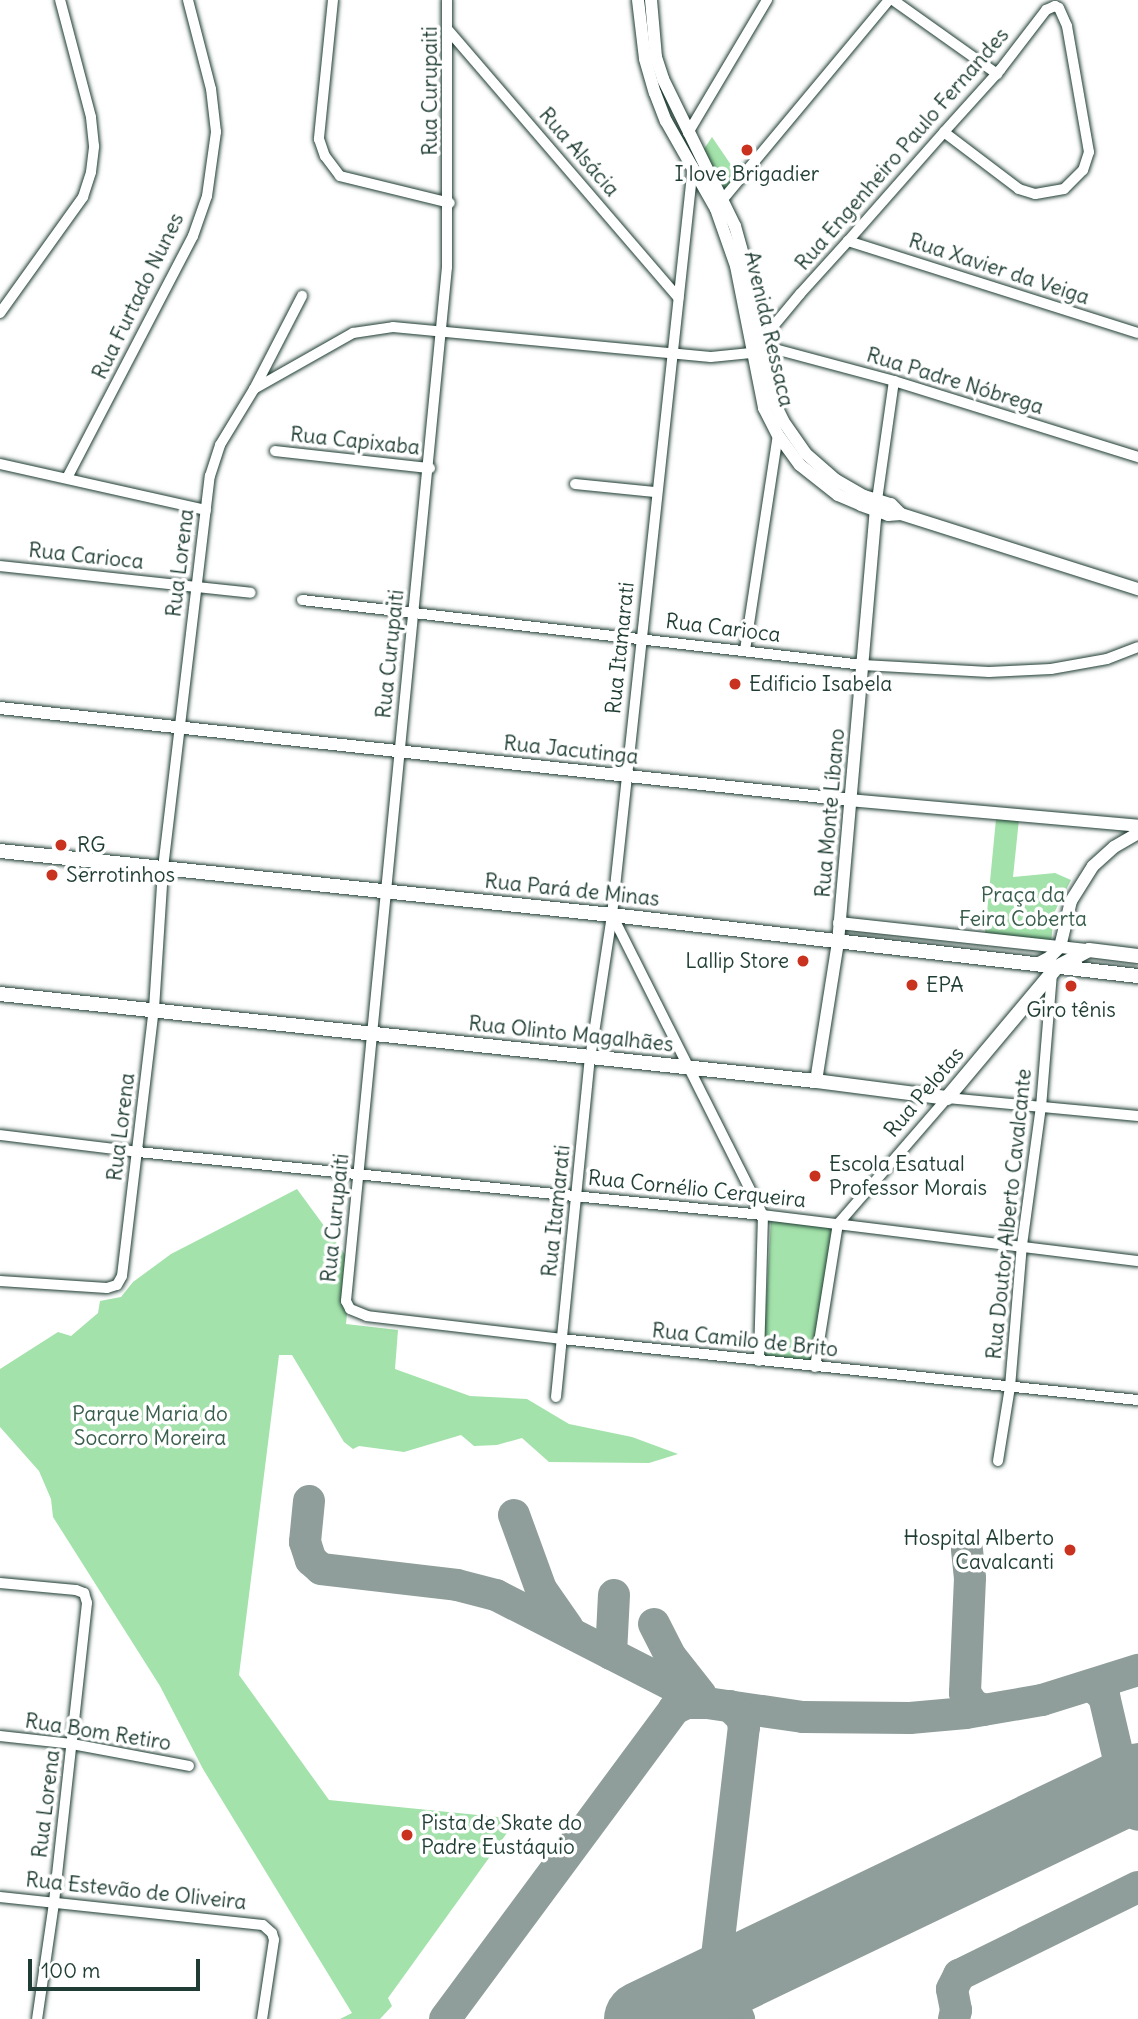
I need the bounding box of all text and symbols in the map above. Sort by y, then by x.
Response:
street label: Rua Engenheiro Paulo Fernandes [790,23,1014,275]
street label: Rua Curupaiti [417,26,443,156]
street label: Rua Alsácia [534,102,624,202]
marker: I love Brigadier [739,142,755,158]
place label: I love Brigadier [675,161,819,187]
street label: Rua Furtado Nunes [87,209,189,383]
street label: Rua Xavier da Veiga [905,228,1093,310]
street label: Avenida Ressaca [739,249,799,409]
street label: Rua Padre Nóbrega [863,342,1047,420]
street label: Rua Capixaba [289,422,421,460]
street label: Rua Lorena [161,507,199,619]
street label: Rua Carioca [27,537,145,575]
street label: Rua Itamarati [601,581,639,715]
street label: Rua Curupaiti [371,588,409,720]
street label: Rua Carioca [664,608,782,648]
place label: Edificio Isabela [749,671,892,697]
marker: Edificio Isabela [727,676,743,692]
street label: Rua Monte Líbano [810,727,850,899]
street label: Rua Jacutinga [502,730,640,770]
place label: RG [77,832,105,858]
marker: RG [51,835,71,855]
place label: Serrotinhos [66,862,175,888]
marker: Serrotinhos [44,867,60,883]
street label: Rua Pará de Minas [483,868,661,912]
park label: Praça da Feira Coberta [959,882,1087,932]
place label: Lallip Store [685,948,789,974]
marker: Lallip Store [795,953,811,969]
place label: EPA [926,972,964,998]
marker: EPA [904,977,920,993]
marker: Giro tênis [1063,978,1079,994]
place label: Giro tênis [1026,997,1116,1023]
street label: Rua Olinto Magalhães [467,1011,675,1057]
street label: Rua Pelotas [879,1042,969,1142]
street label: Rua Doutor Alberto Cavalcante [981,1067,1037,1361]
street label: Rua Lorena [102,1071,140,1183]
street label: Rua Itamarati [537,1144,575,1278]
place label: Escola Esatual Professor Morais [829,1151,987,1201]
street label: Rua Curupaiti [316,1152,354,1284]
street label: Rua Cornélio Cerqueira [587,1165,807,1213]
marker: Escola Esatual Professor Morais [807,1168,823,1184]
street label: Rua Camilo de Brito [651,1318,839,1362]
park label: Parque Maria do Socorro Moreira [72,1401,228,1451]
place label: Hospital Alberto Cavalcanti [904,1525,1054,1575]
marker: Hospital Alberto Cavalcanti [1060,1540,1080,1560]
street label: Rua Bom Retiro [23,1708,173,1756]
street label: Rua Lorena [27,1748,65,1860]
place label: Pista de Skate do Padre Eustáquio [421,1810,582,1860]
marker: Pista de Skate do Padre Eustáquio [399,1827,415,1843]
street label: Rua Estevão de Oliveira [24,1867,248,1915]
scale bar [32,1946,203,1990]
text: 100 m [41,1957,100,1984]

